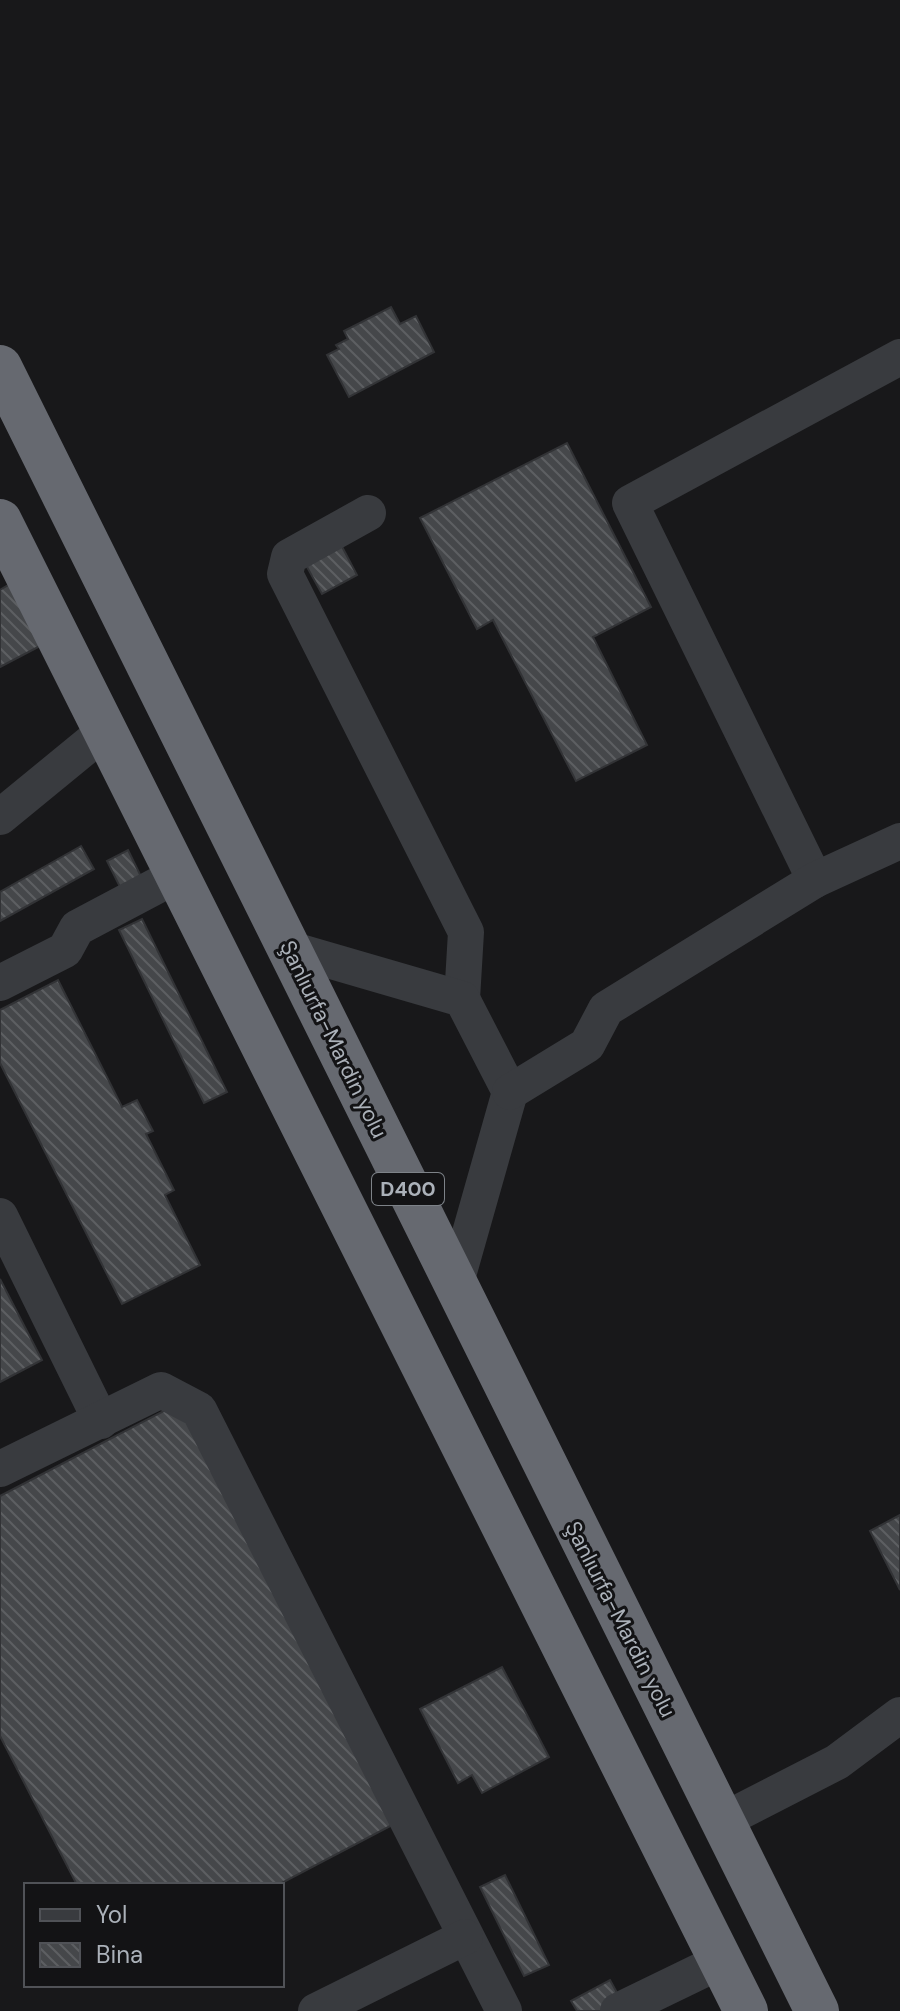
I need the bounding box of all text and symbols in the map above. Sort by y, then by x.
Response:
street label: Şanlıurfa-Mardin yolu [273,936,394,1143]
road number: D400 [372,1173,444,1205]
street label: Şanlıurfa-Mardin yolu [559,1516,683,1722]
legend [24,1883,284,1987]
text: Yol [96,1899,127,1930]
text: Bina [96,1939,143,1970]

